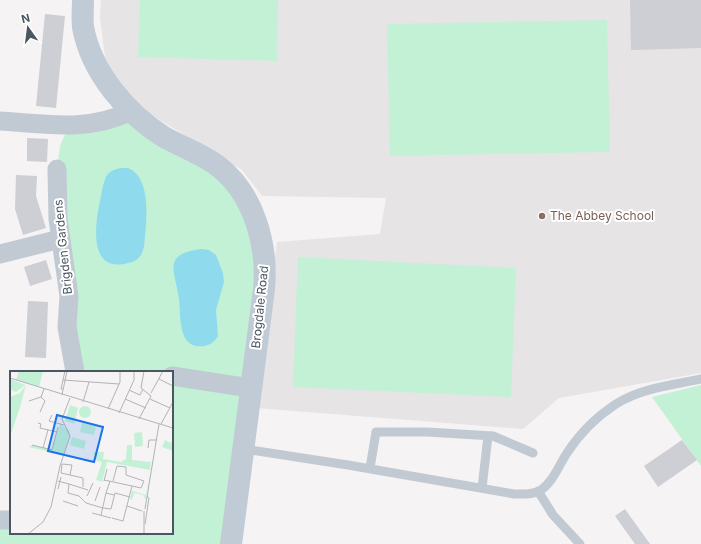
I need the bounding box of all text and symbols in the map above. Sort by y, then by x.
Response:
north arrow [8,8,48,48]
text: N [20,10,31,26]
street label: Brigden Gardens [50,199,75,295]
place label: The Abbey School [550,208,654,223]
marker: The Abbey School [537,211,547,221]
street label: Brogdale Road [248,265,271,349]
inset map [10,371,173,534]

